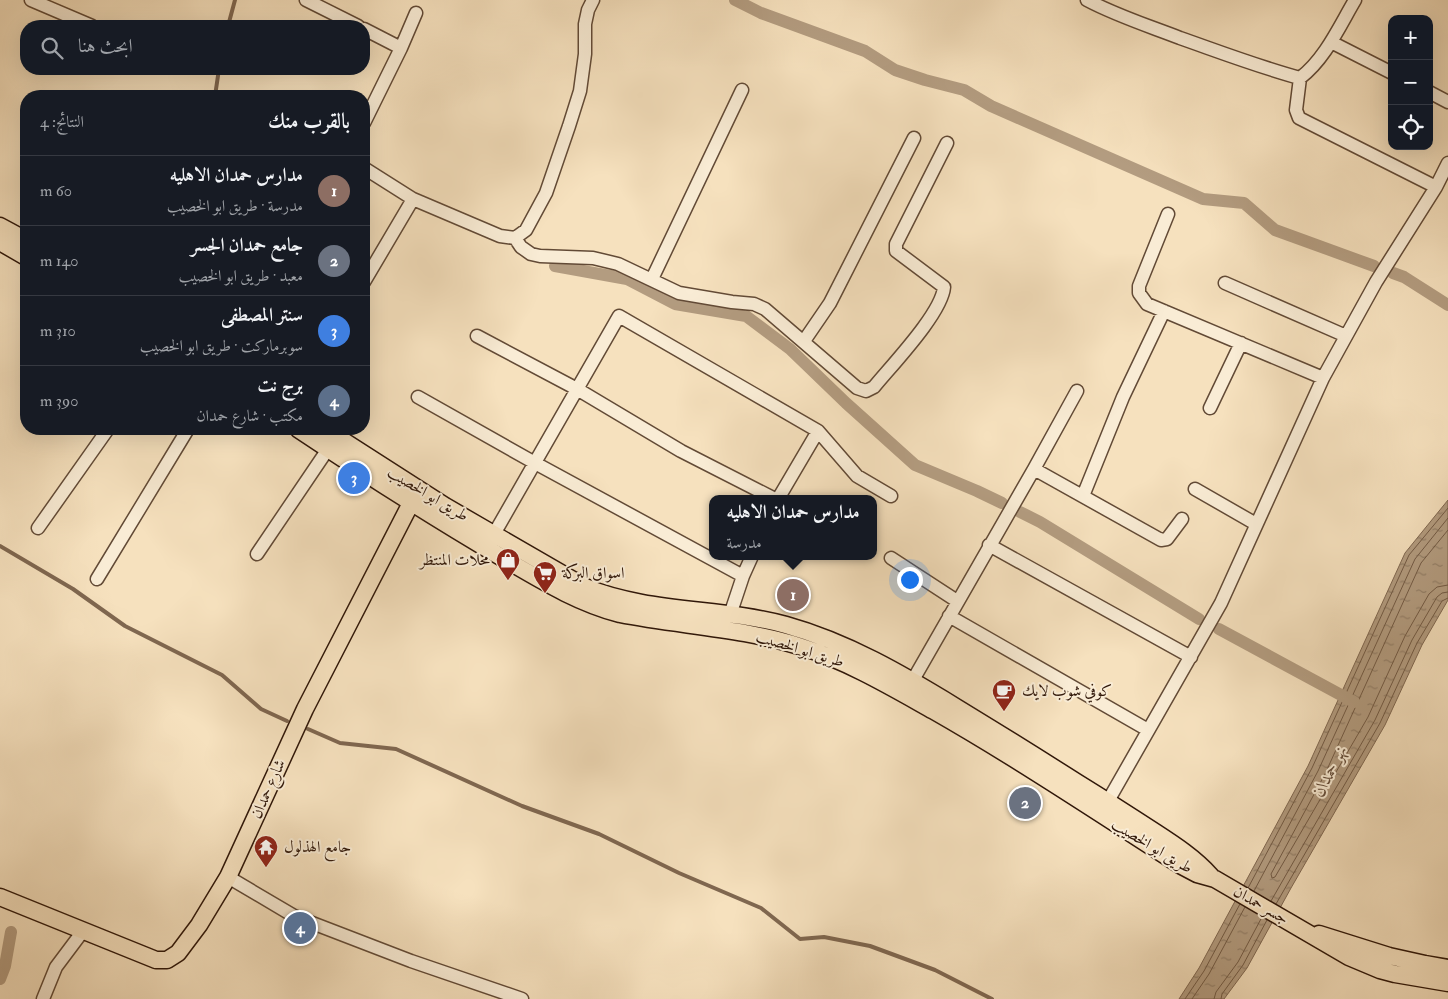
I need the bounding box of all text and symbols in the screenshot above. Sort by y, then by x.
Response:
map controls [1388,15,1433,150]
button: + [1388,15,1433,60]
search box [20,20,370,75]
icon: search [38,34,66,62]
text: ابحث هنا [78,34,133,58]
button: − [1388,60,1433,105]
button: locate [1388,105,1433,150]
text: بالقرب منك [268,108,350,135]
text: النتائج: 4 [40,112,84,132]
text: مدارس حمدان الاهليه [170,163,303,187]
text: 60 m [40,181,72,201]
text: 1 [331,181,337,201]
text: مدرسة · طريق ابو الخصيب [167,196,303,216]
text: جامع حمدان الجسر [191,233,303,257]
text: 140 m [40,251,78,271]
text: 2 [330,251,338,271]
text: معبد · طريق ابو الخصيب [178,266,303,286]
text: سنتر المصطفى [221,303,303,327]
text: 310 m [40,321,76,341]
text: 3 [331,321,337,341]
text: سوبرماركت · طريق ابو الخصيب [140,336,303,356]
text: برج نت [257,373,303,397]
text: 390 m [40,391,78,411]
text: 4 [330,391,338,411]
text: مكتب · شارع حمدان [196,406,303,426]
pin: 3 [338,459,370,497]
street label: طريق ابو الخصيب [384,462,472,526]
popup [709,495,877,560]
text: مدارس حمدان الاهليه [726,500,860,524]
text: مدرسة [726,533,762,553]
shop icon: محلات المنتظر [495,547,521,581]
place label: محلات المنتظر [418,550,490,570]
supermarket icon: اسواق البركة [532,560,558,594]
place label: اسواق البركة [561,563,624,583]
your location [897,567,923,593]
pin: 1 [777,576,809,614]
street label: طريق ابو الخصيب [753,626,847,672]
cafe icon: كوفي شوب لايك [991,678,1017,712]
place label: كوفي شوب لايك [1022,681,1112,703]
water label: نهر حمدان [1307,741,1353,801]
street label: شارع حمدان [246,756,293,823]
pin: 2 [1009,784,1041,822]
street label: طريق ابو الخصيب [1108,814,1196,878]
temple icon: جامع الهذلول [253,834,279,868]
place label: جامع الهذلول [284,837,351,862]
street label: جسر حمدان [1230,881,1292,929]
pin: 4 [284,909,316,947]

